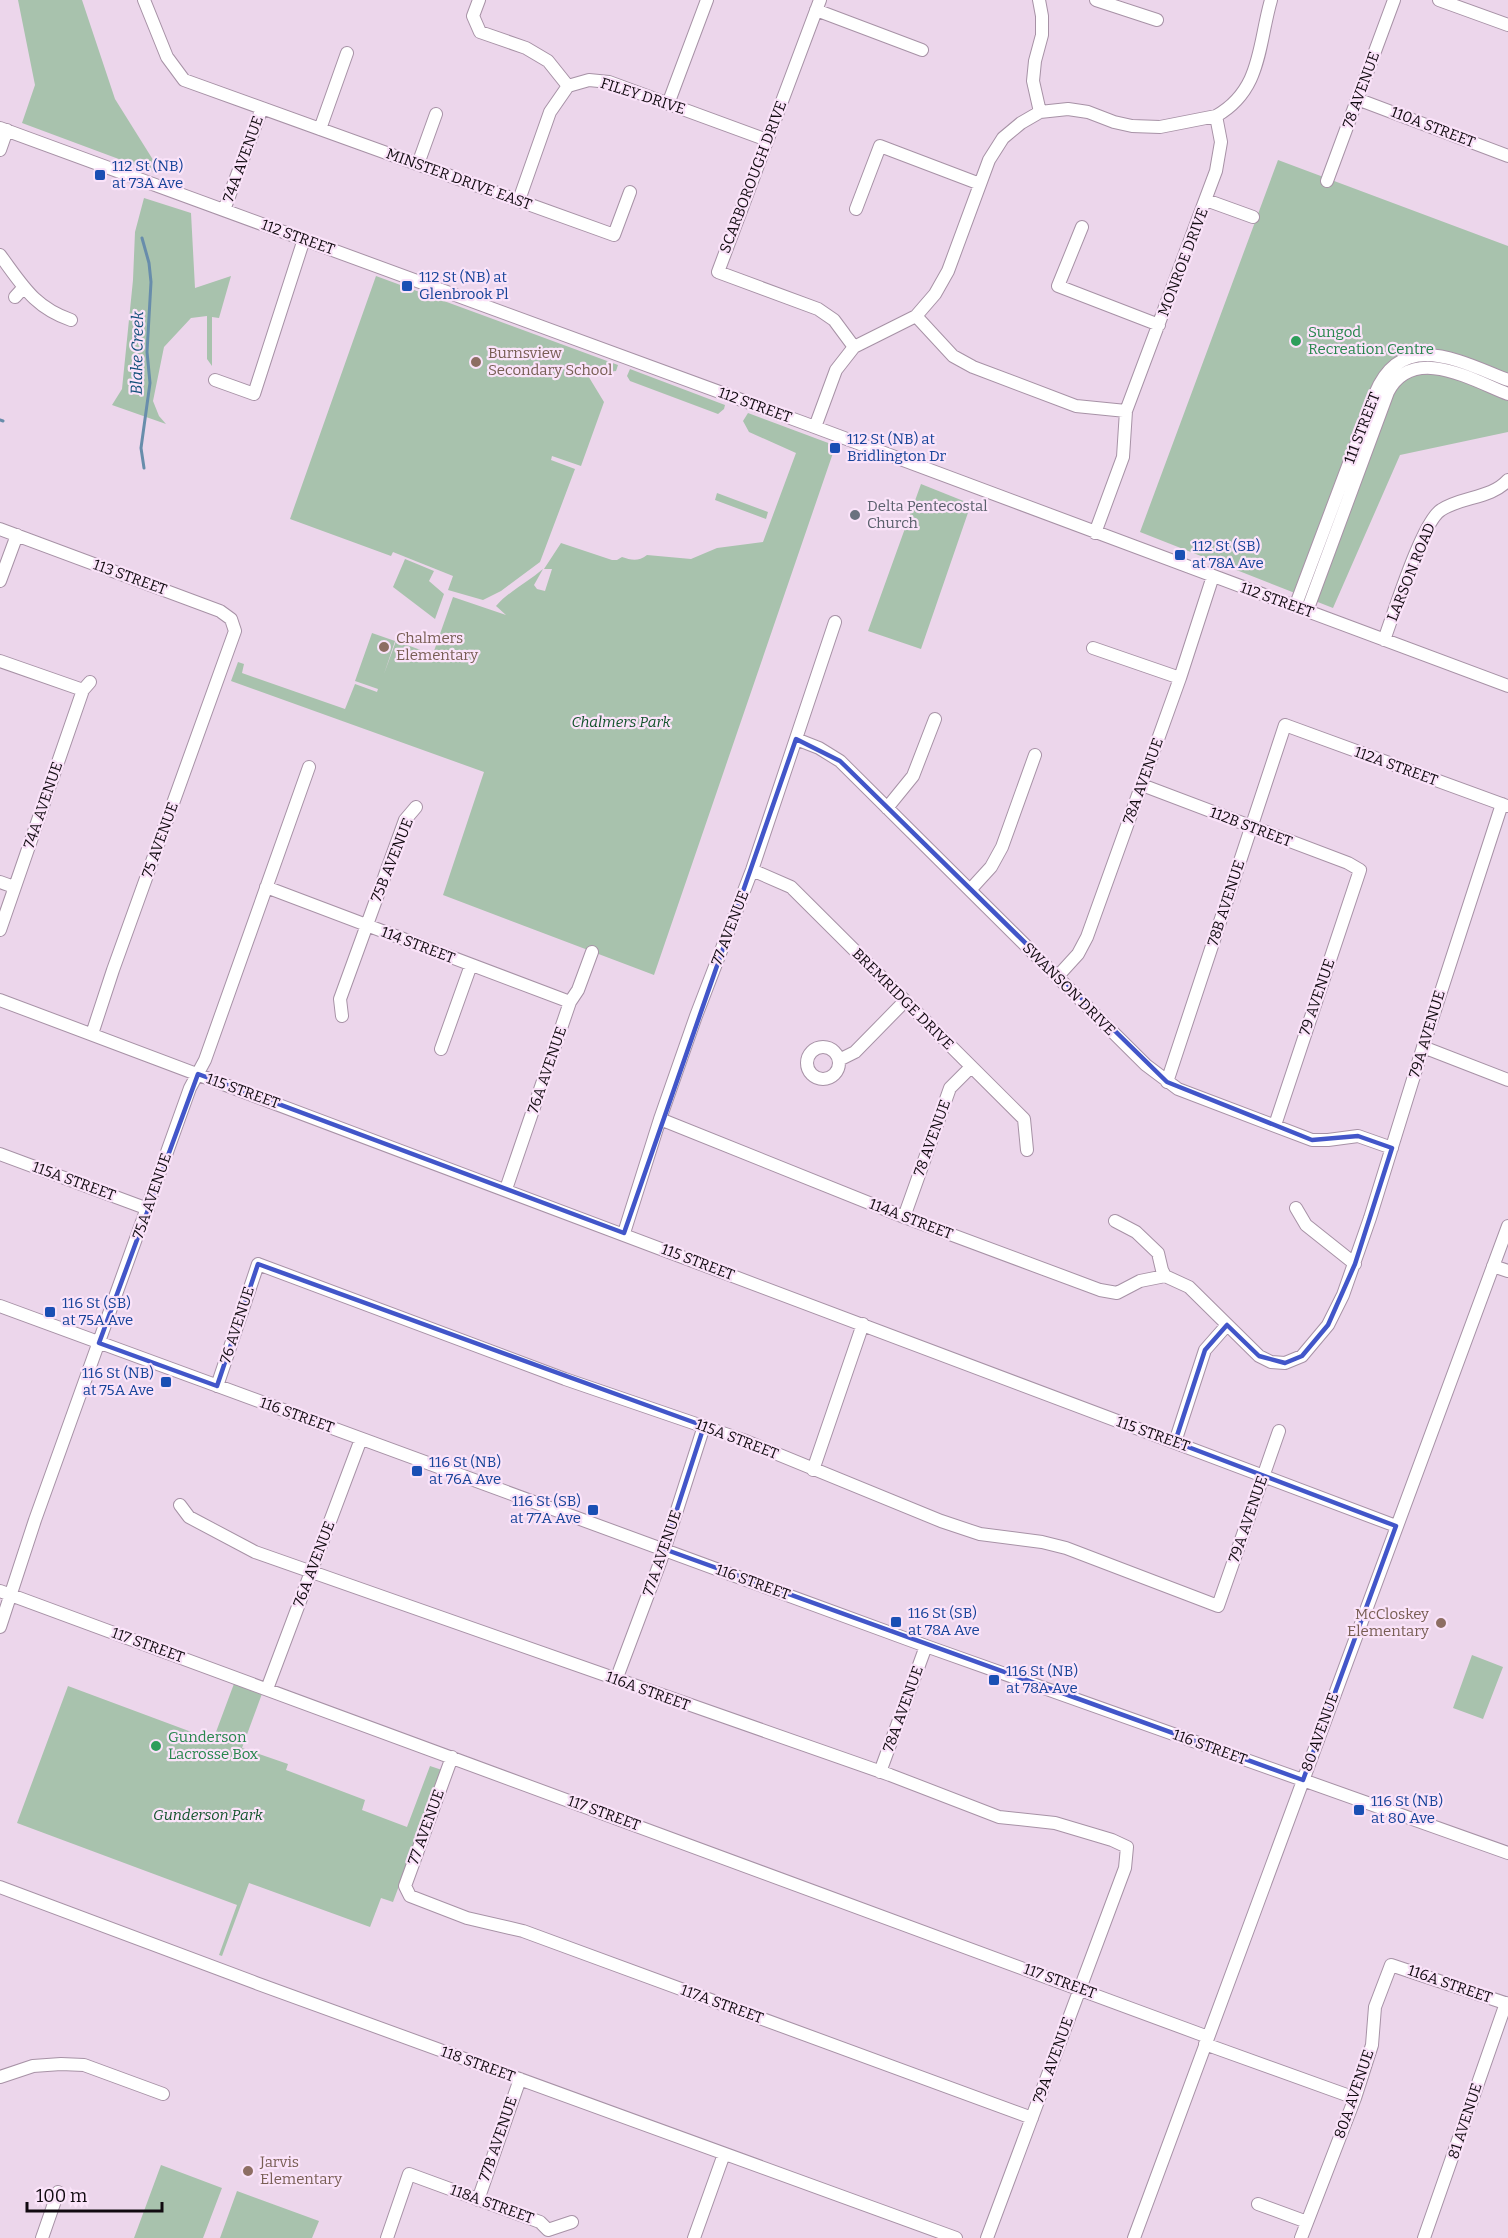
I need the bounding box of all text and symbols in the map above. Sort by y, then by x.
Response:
street label: 78 AVENUE [1339,49,1383,131]
street label: FILEY DRIVE [598,74,688,118]
street label: SCARBOROUGH DRIVE [716,98,790,256]
street label: 110A STREET [1388,103,1478,151]
street label: 74A AVENUE [219,113,267,205]
street label: MINSTER DRIVE EAST [384,144,535,214]
place label: 112 St (NB) at 73A Ave [112,157,183,192]
marker: 112 St (NB) at 73A Ave [93,168,107,182]
street label: MONROE DRIVE [1154,205,1212,319]
street label: 112 STREET [259,215,337,259]
place label: 112 St (NB) at Glenbrook Pl [419,268,509,303]
marker: 112 St (NB) at Glenbrook Pl [400,279,414,293]
water label: Blake Creek [127,311,147,395]
place label: Sungod Recreation Centre [1308,323,1434,358]
marker: Sungod Recreation Centre [1289,334,1303,348]
place label: Burnsview Secondary School [488,344,612,379]
marker: Burnsview Secondary School [469,355,483,369]
street label: 112 STREET [716,383,794,427]
street label: 111 STREET [1340,390,1384,466]
place label: 112 St (NB) at Bridlington Dr [847,430,947,465]
marker: 112 St (NB) at Bridlington Dr [828,441,842,455]
place label: Delta Pentecostal Church [867,497,988,532]
marker: Delta Pentecostal Church [848,508,862,522]
street label: LARSON ROAD [1383,520,1439,624]
place label: 112 St (SB) at 78A Ave [1192,537,1264,572]
marker: 112 St (SB) at 78A Ave [1173,548,1187,562]
street label: 113 STREET [91,555,170,599]
street label: 112 STREET [1238,578,1316,622]
place label: Chalmers Elementary [396,629,478,664]
marker: Chalmers Elementary [377,640,391,654]
park label: Chalmers Park [571,713,671,731]
street label: 78A AVENUE [1119,736,1167,826]
street label: 112A STREET [1352,743,1440,790]
street label: 74A AVENUE [20,759,66,851]
street label: 75 AVENUE [138,800,182,880]
street label: 112B STREET [1207,803,1295,851]
street label: 75B AVENUE [367,815,417,905]
street label: 78B AVENUE [1204,858,1248,948]
street label: 77 AVENUE [707,888,753,968]
street label: 114 STREET [379,923,458,967]
street label: SWANSON DRIVE [1019,939,1119,1039]
street label: BREMRIDGE DRIVE [849,945,957,1053]
street label: 79 AVENUE [1295,956,1339,1038]
street label: 79A AVENUE [1405,988,1449,1080]
street label: 76A AVENUE [524,1024,570,1116]
street label: 115 STREET [204,1069,282,1113]
street label: 78 AVENUE [910,1097,954,1179]
street label: 75A AVENUE [129,1151,175,1241]
street label: 115A STREET [30,1158,118,1204]
street label: 114A STREET [867,1195,956,1243]
street label: 115 STREET [659,1240,737,1284]
street label: 76 AVENUE [216,1284,258,1366]
place label: 116 St (SB) at 75A Ave [62,1294,133,1329]
marker: 116 St (SB) at 75A Ave [43,1305,57,1319]
place label: 116 St (NB) at 75A Ave [82,1364,154,1399]
marker: 116 St (NB) at 75A Ave [159,1375,173,1389]
street label: 116 STREET [257,1393,337,1437]
street label: 115 STREET [1114,1412,1192,1456]
street label: 115A STREET [693,1415,781,1463]
place label: 116 St (NB) at 76A Ave [429,1453,501,1488]
marker: 116 St (NB) at 76A Ave [410,1464,424,1478]
street label: 79A AVENUE [1225,1473,1271,1565]
place label: 116 St (SB) at 77A Ave [510,1492,581,1527]
marker: 116 St (SB) at 77A Ave [586,1503,600,1517]
street label: 77A AVENUE [639,1508,685,1598]
street label: 76A AVENUE [289,1518,339,1610]
street label: 116 STREET [713,1560,793,1604]
place label: 116 St (SB) at 78A Ave [908,1604,980,1639]
place label: McCloskey Elementary [1347,1605,1429,1640]
marker: 116 St (SB) at 78A Ave [889,1615,903,1629]
marker: McCloskey Elementary [1434,1616,1448,1630]
street label: 117 STREET [109,1624,187,1667]
place label: 116 St (NB) at 78A Ave [1006,1662,1078,1697]
street label: 78A AVENUE [879,1664,927,1754]
street label: 116A STREET [603,1667,693,1715]
marker: 116 St (NB) at 78A Ave [987,1673,1001,1687]
street label: 80 AVENUE [1297,1690,1343,1774]
street label: 116 STREET [1170,1725,1250,1769]
place label: Gunderson Lacrosse Box [168,1728,259,1763]
marker: Gunderson Lacrosse Box [149,1739,163,1753]
street label: 77 AVENUE [404,1787,448,1867]
street label: 117 STREET [565,1792,643,1835]
place label: 116 St (NB) at 80 Ave [1371,1792,1443,1827]
marker: 116 St (NB) at 80 Ave [1352,1803,1366,1817]
park label: Gunderson Park [153,1806,264,1824]
street label: 117 STREET [1021,1960,1099,2003]
street label: 116A STREET [1405,1961,1495,2007]
street label: 117A STREET [678,1981,766,2027]
street label: 79A AVENUE [1029,2014,1077,2106]
street label: 118 STREET [438,2042,518,2086]
street label: 80A AVENUE [1330,2047,1378,2141]
street label: 81 AVENUE [1444,2081,1486,2161]
street label: 77B AVENUE [475,2094,521,2184]
place label: Jarvis Elementary [259,2153,342,2188]
marker: Jarvis Elementary [241,2164,255,2178]
scale bar [27,2175,162,2213]
street label: 118A STREET [448,2181,537,2228]
text: 100 m [36,2185,87,2207]

